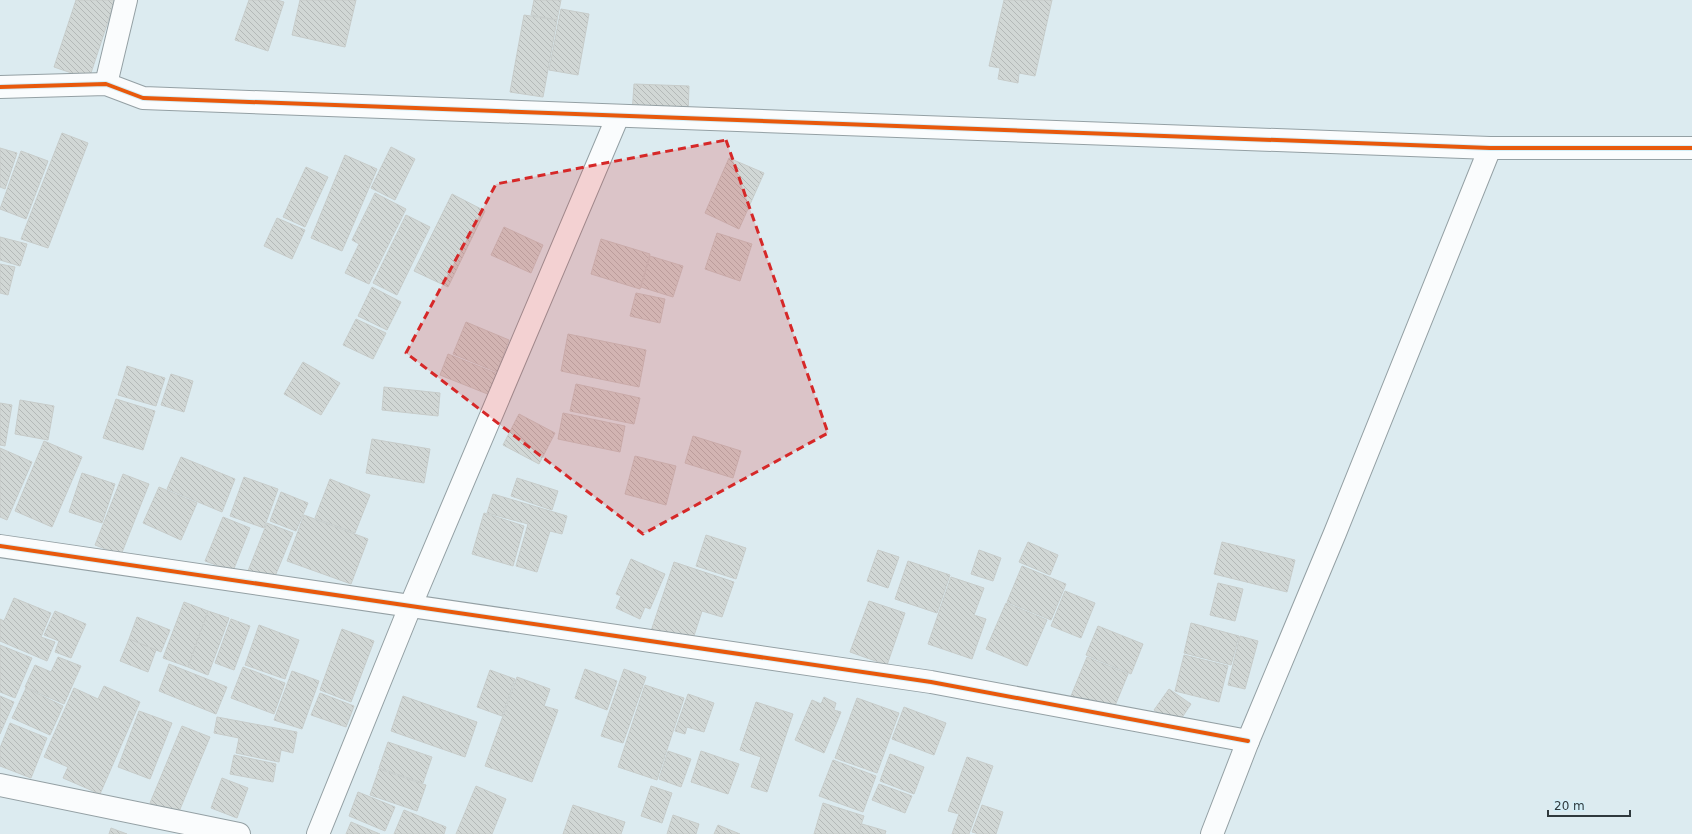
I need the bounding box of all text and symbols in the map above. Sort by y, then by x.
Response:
scale bar [1548,792,1630,818]
text: 20 m [1554,799,1585,813]

